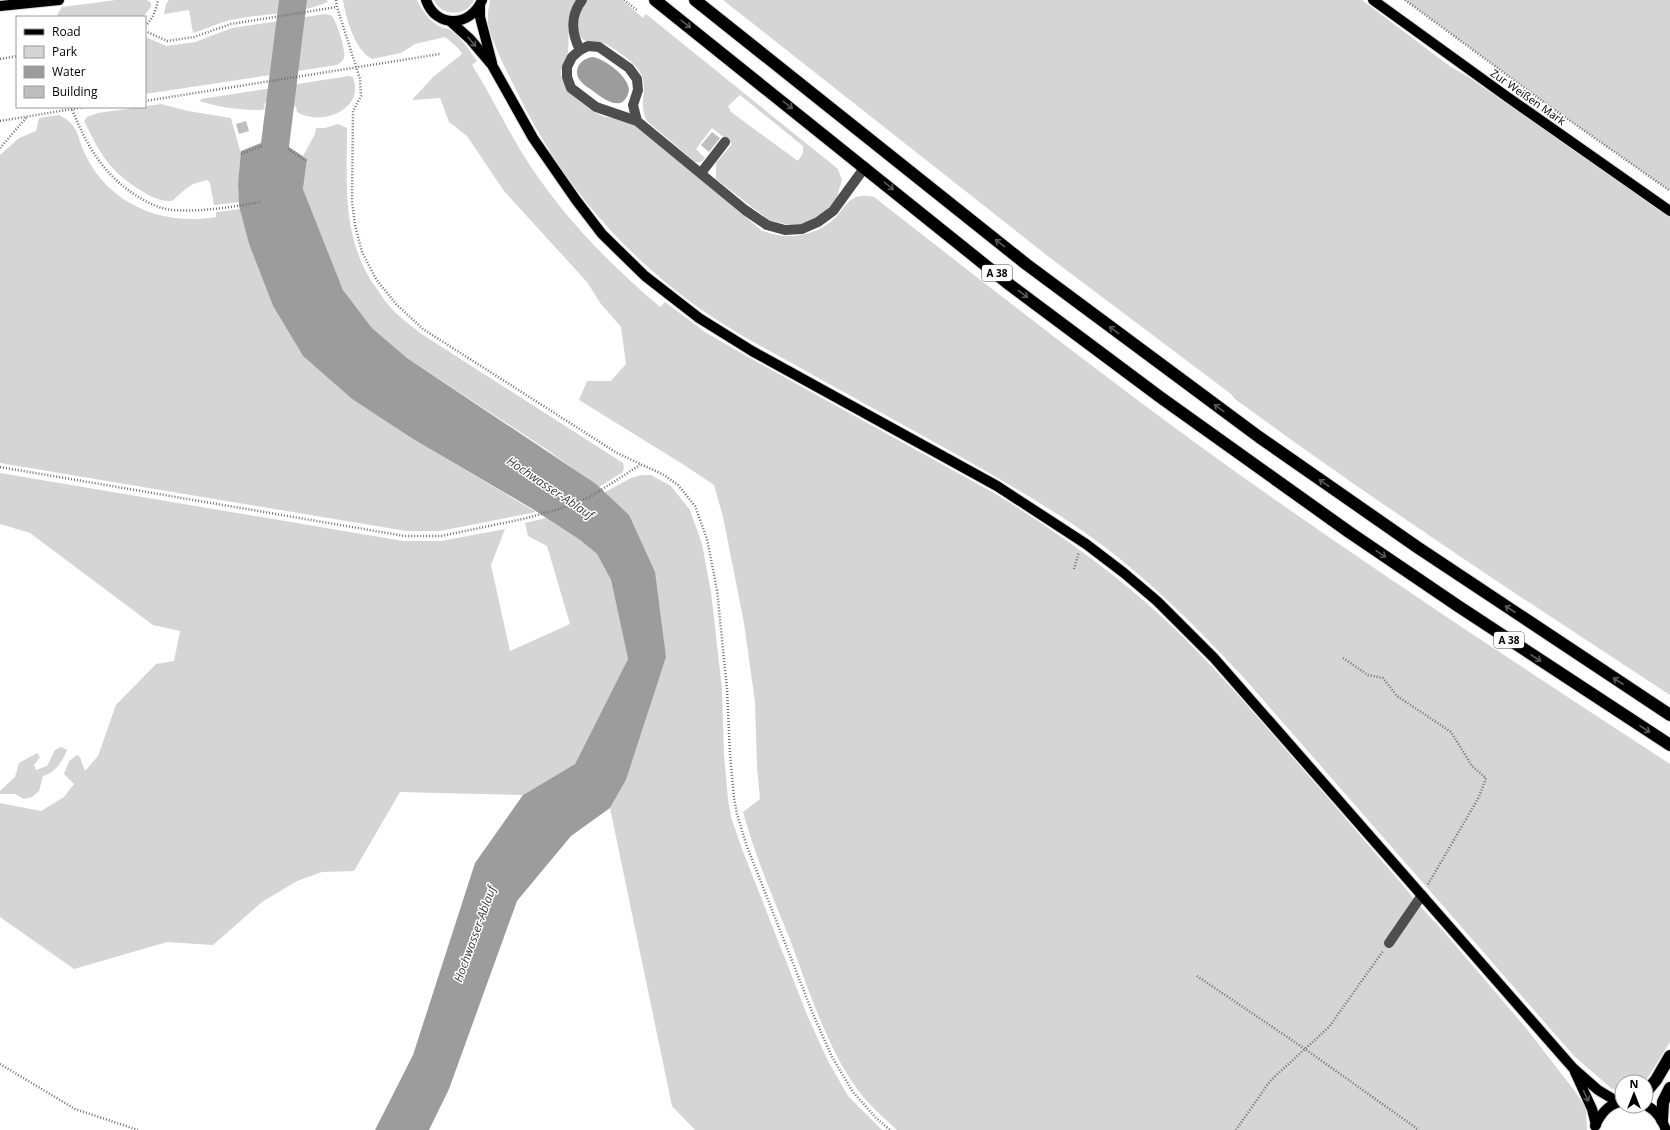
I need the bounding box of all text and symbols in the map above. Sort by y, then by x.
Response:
legend [16,16,146,108]
one-way arrow [680,20,691,29]
text: Road [52,23,81,40]
one-way arrow [468,37,477,47]
text: Park [52,43,78,60]
text: Water [52,63,86,80]
street label: Zur Weißen Mark [1488,65,1569,128]
text: Building [52,83,98,100]
one-way arrow [782,101,793,109]
one-way arrow [884,182,895,191]
one-way arrow [994,239,1005,247]
road number: A 38 [982,265,1012,281]
one-way arrow [1017,290,1028,298]
one-way arrow [1109,326,1120,334]
one-way arrow [1213,403,1224,412]
water label: Hochwasser-Ablauf [503,452,599,524]
one-way arrow [1319,479,1330,488]
one-way arrow [1376,550,1387,558]
one-way arrow [1505,605,1516,613]
road number: A 38 [1494,632,1524,648]
one-way arrow [1530,654,1542,662]
one-way arrow [1613,677,1624,685]
one-way arrow [1639,725,1650,733]
water label: Hochwasser-Ablauf [449,881,501,984]
north arrow [1614,1074,1654,1114]
text: N [1630,1076,1638,1091]
one-way arrow [1583,1090,1590,1102]

